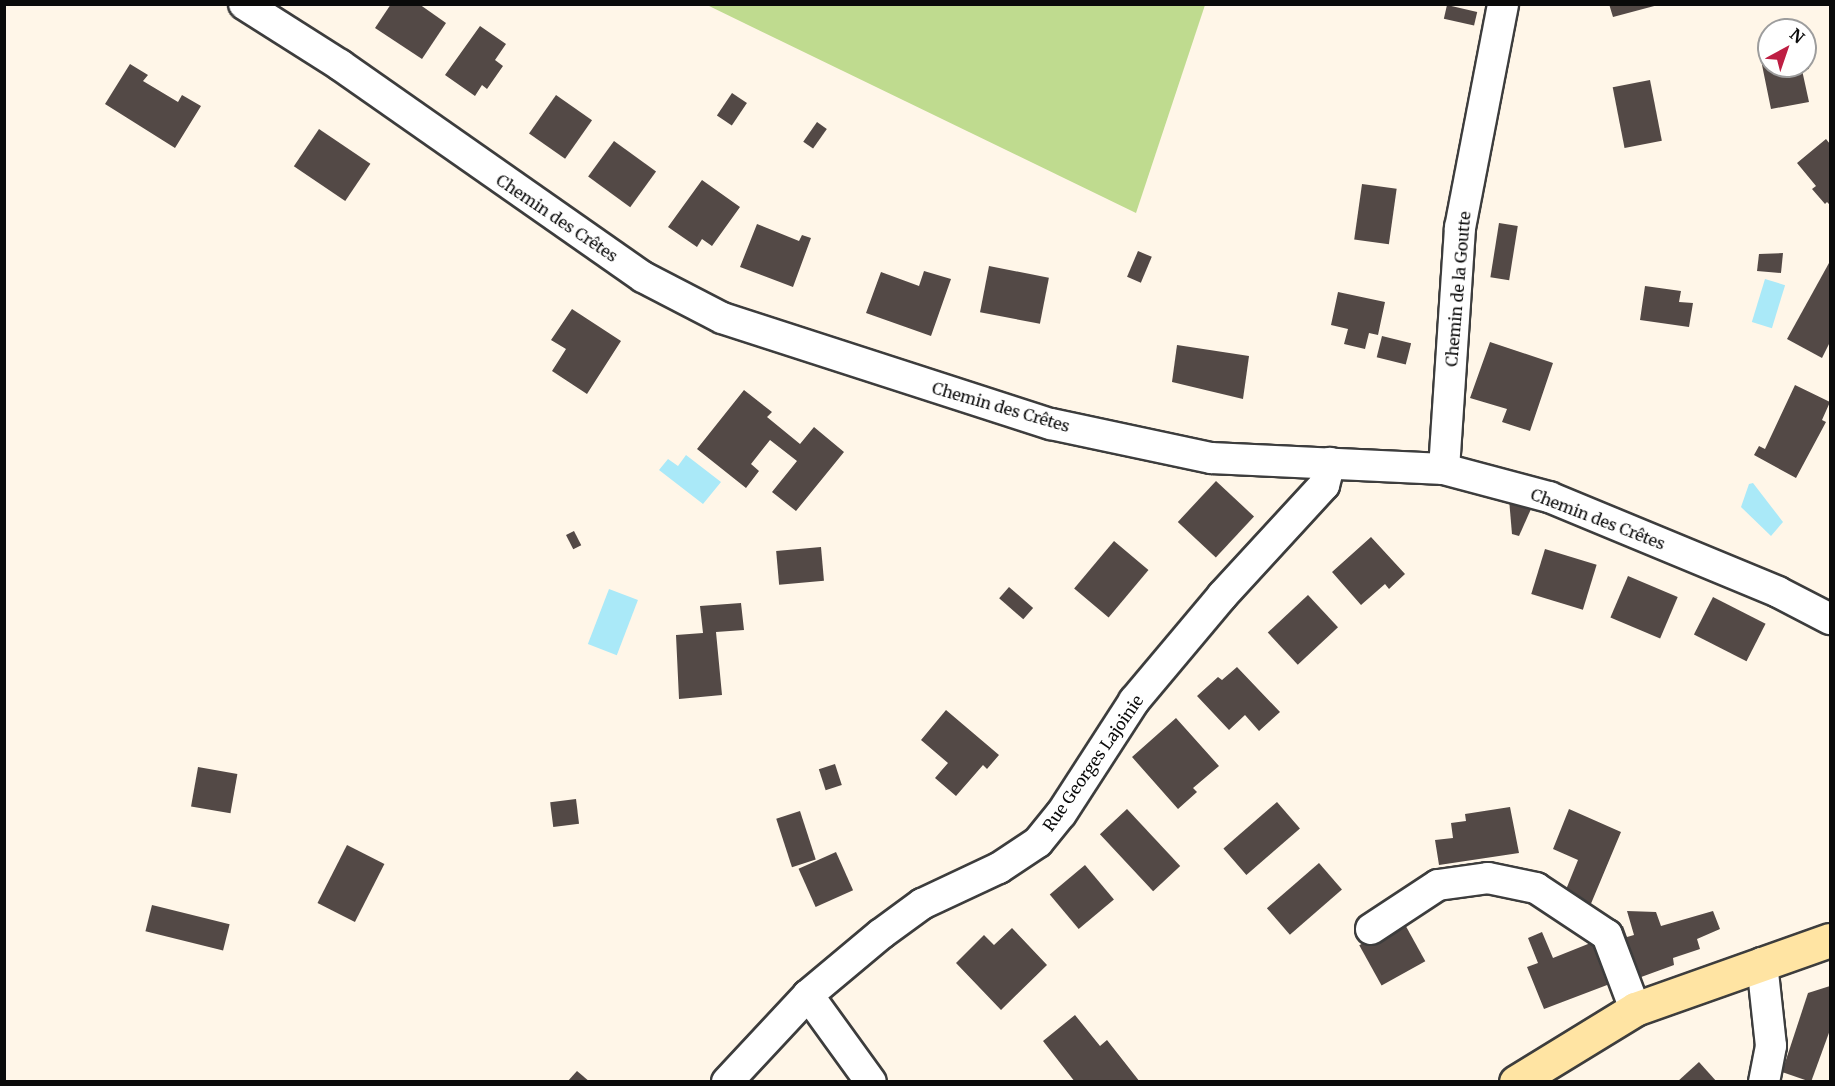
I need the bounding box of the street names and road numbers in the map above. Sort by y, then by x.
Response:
street label: Chemin des Crêtes [493,170,621,266]
street label: Chemin de la Goutte [1442,211,1474,367]
street label: Chemin des Crêtes [930,378,1072,436]
street label: Chemin des Crêtes [1528,485,1668,553]
street label: Rue Georges Lajoinie [1039,691,1147,835]

